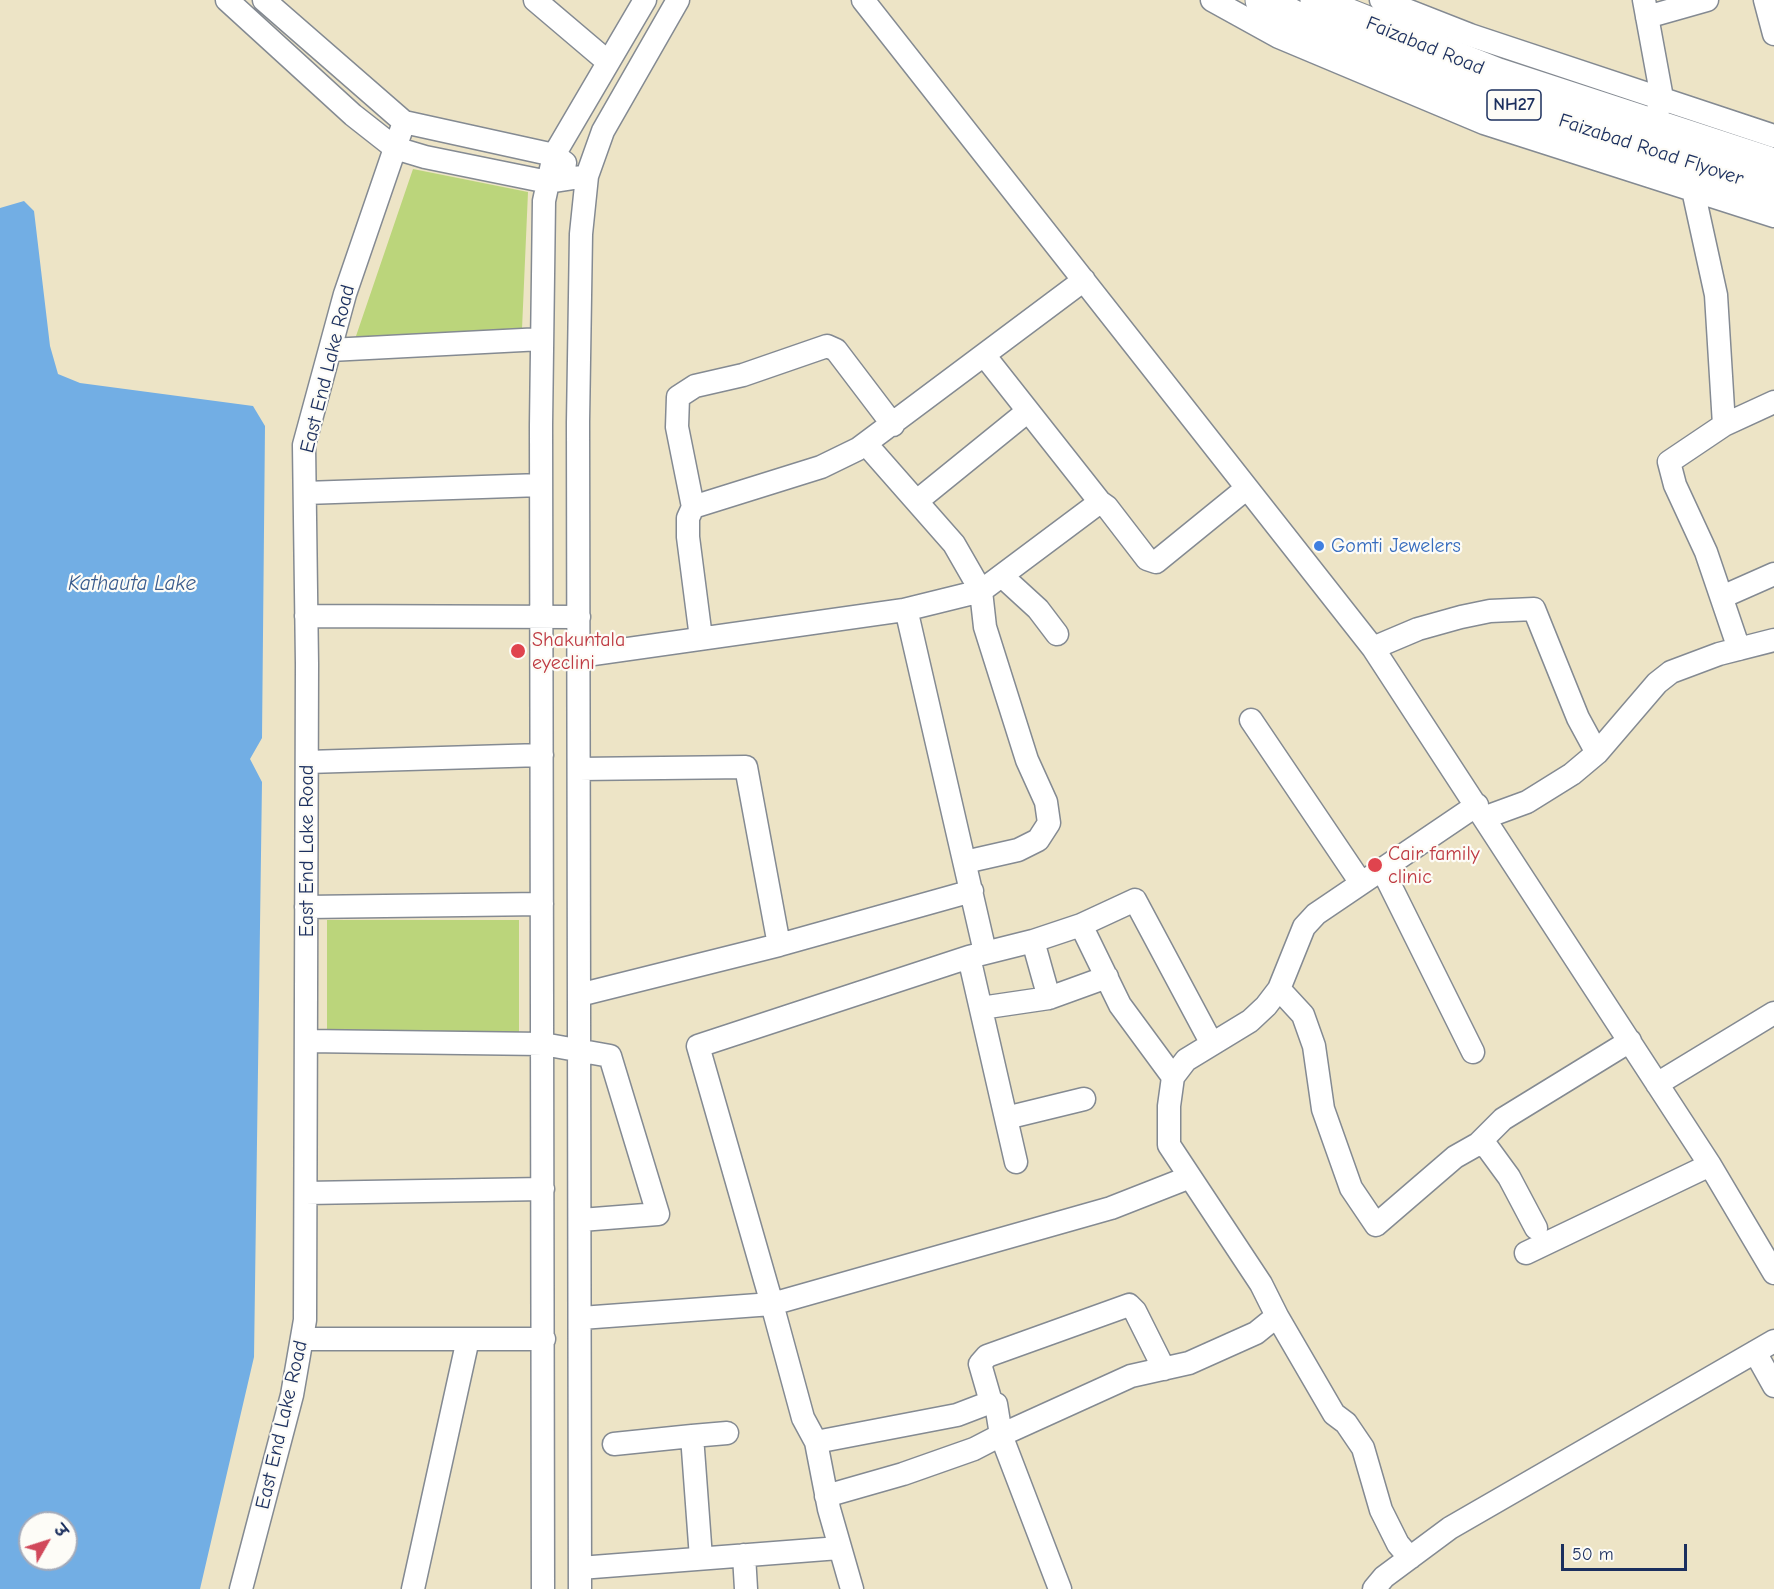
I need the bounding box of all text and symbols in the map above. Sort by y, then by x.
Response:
street label: Faizabad Road [1362,11,1488,81]
road number: NH27 [1487,90,1541,120]
street label: Faizabad Road Flyover [1556,109,1746,191]
street label: East End Lake Road [295,282,361,456]
place label: Gomti Jewelers [1331,534,1461,558]
marker: Gomti Jewelers [1312,539,1326,553]
water label: Kathauta Lake [68,571,196,597]
place label: Shakuntala eyeclini [532,628,625,675]
marker: Shakuntala eyeclini [509,642,527,660]
street label: East End Lake Road [295,765,319,937]
place label: Cair family clinic [1388,842,1480,889]
marker: Cair family clinic [1366,856,1384,874]
street label: East End Lake Road [251,1338,313,1512]
north arrow [18,1511,78,1571]
text: उ [50,1521,71,1541]
scale bar [1564,1532,1690,1570]
text: 50 m [1572,1544,1614,1565]

